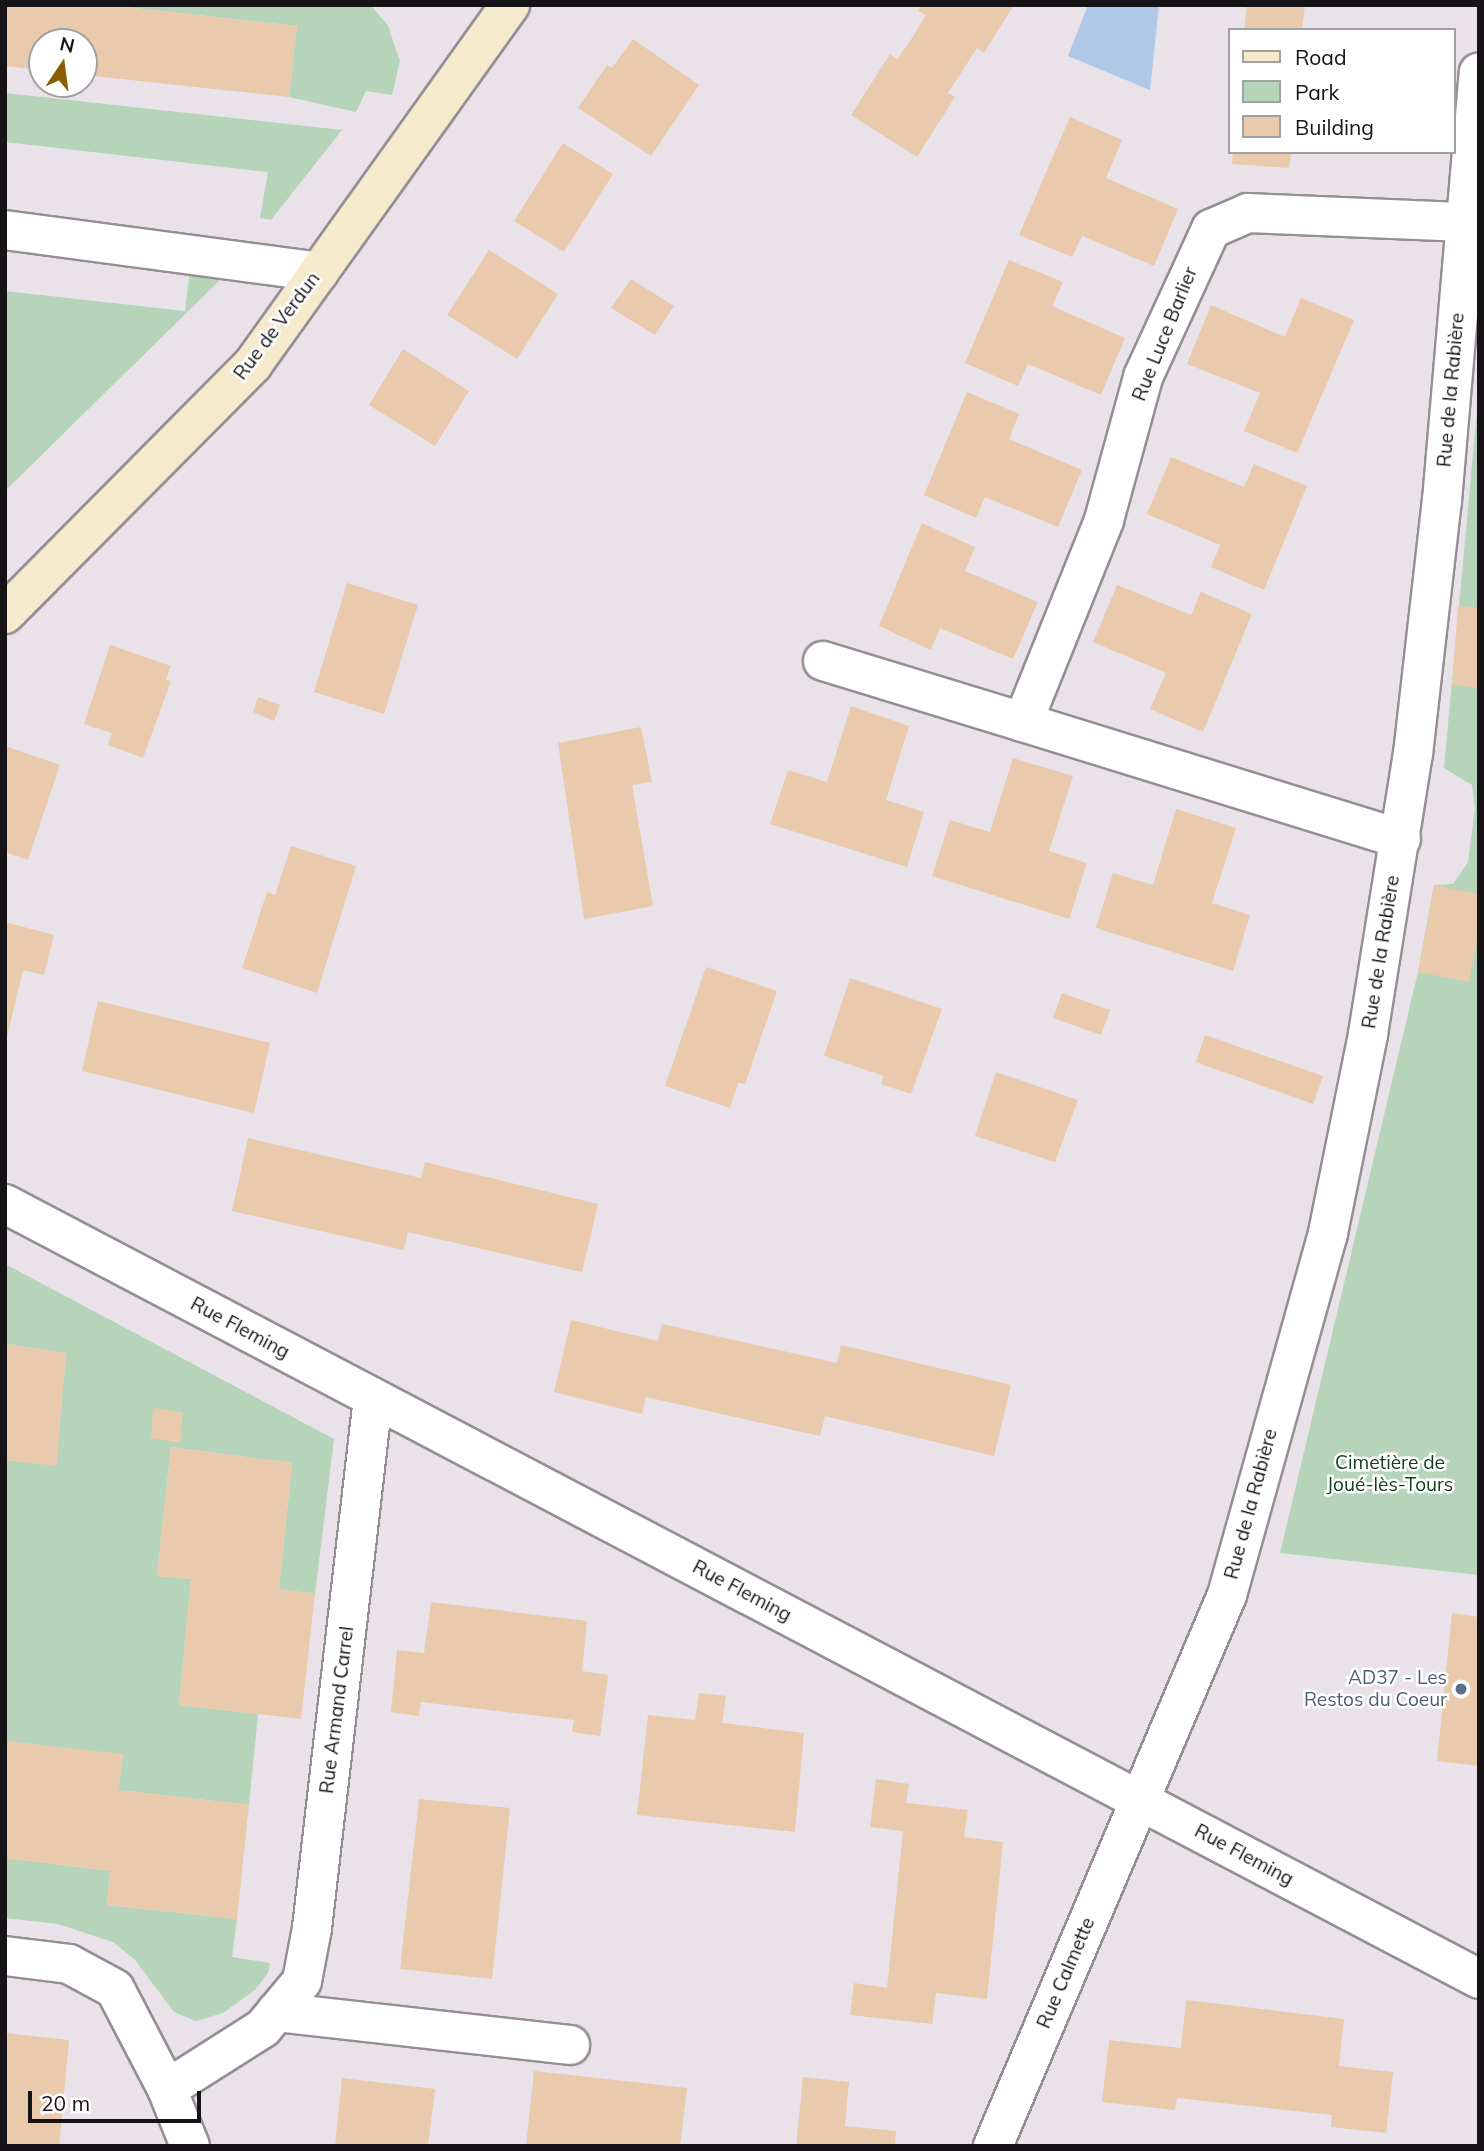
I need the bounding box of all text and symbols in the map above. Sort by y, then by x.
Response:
north arrow [28,28,98,98]
legend [1228,28,1456,154]
text: N [58,31,77,58]
text: Road [1295,44,1346,70]
text: Park [1295,79,1339,105]
text: Building [1295,114,1374,140]
street label: Rue Luce Barlier [1128,264,1202,404]
street label: Rue de Verdun [229,268,325,384]
street label: Rue de la Rabière [1433,312,1469,468]
street label: Rue de la Rabière [1358,874,1404,1030]
street label: Rue Fleming [187,1292,293,1364]
street label: Rue de la Rabière [1220,1426,1282,1582]
park label: Cimetière de Joué-lès-Tours [1327,1452,1453,1496]
street label: Rue Fleming [689,1555,795,1627]
street label: Rue Armand Carrel [315,1625,359,1795]
place label: AD37 - Les Restos du Coeur [1304,1667,1447,1711]
marker: AD37 - Les Restos du Coeur [1453,1681,1469,1697]
street label: Rue Fleming [1191,1819,1297,1891]
street label: Rue Calmette [1032,1914,1100,2032]
scale bar [32,2078,205,2122]
text: 20 m [41,2090,90,2116]

